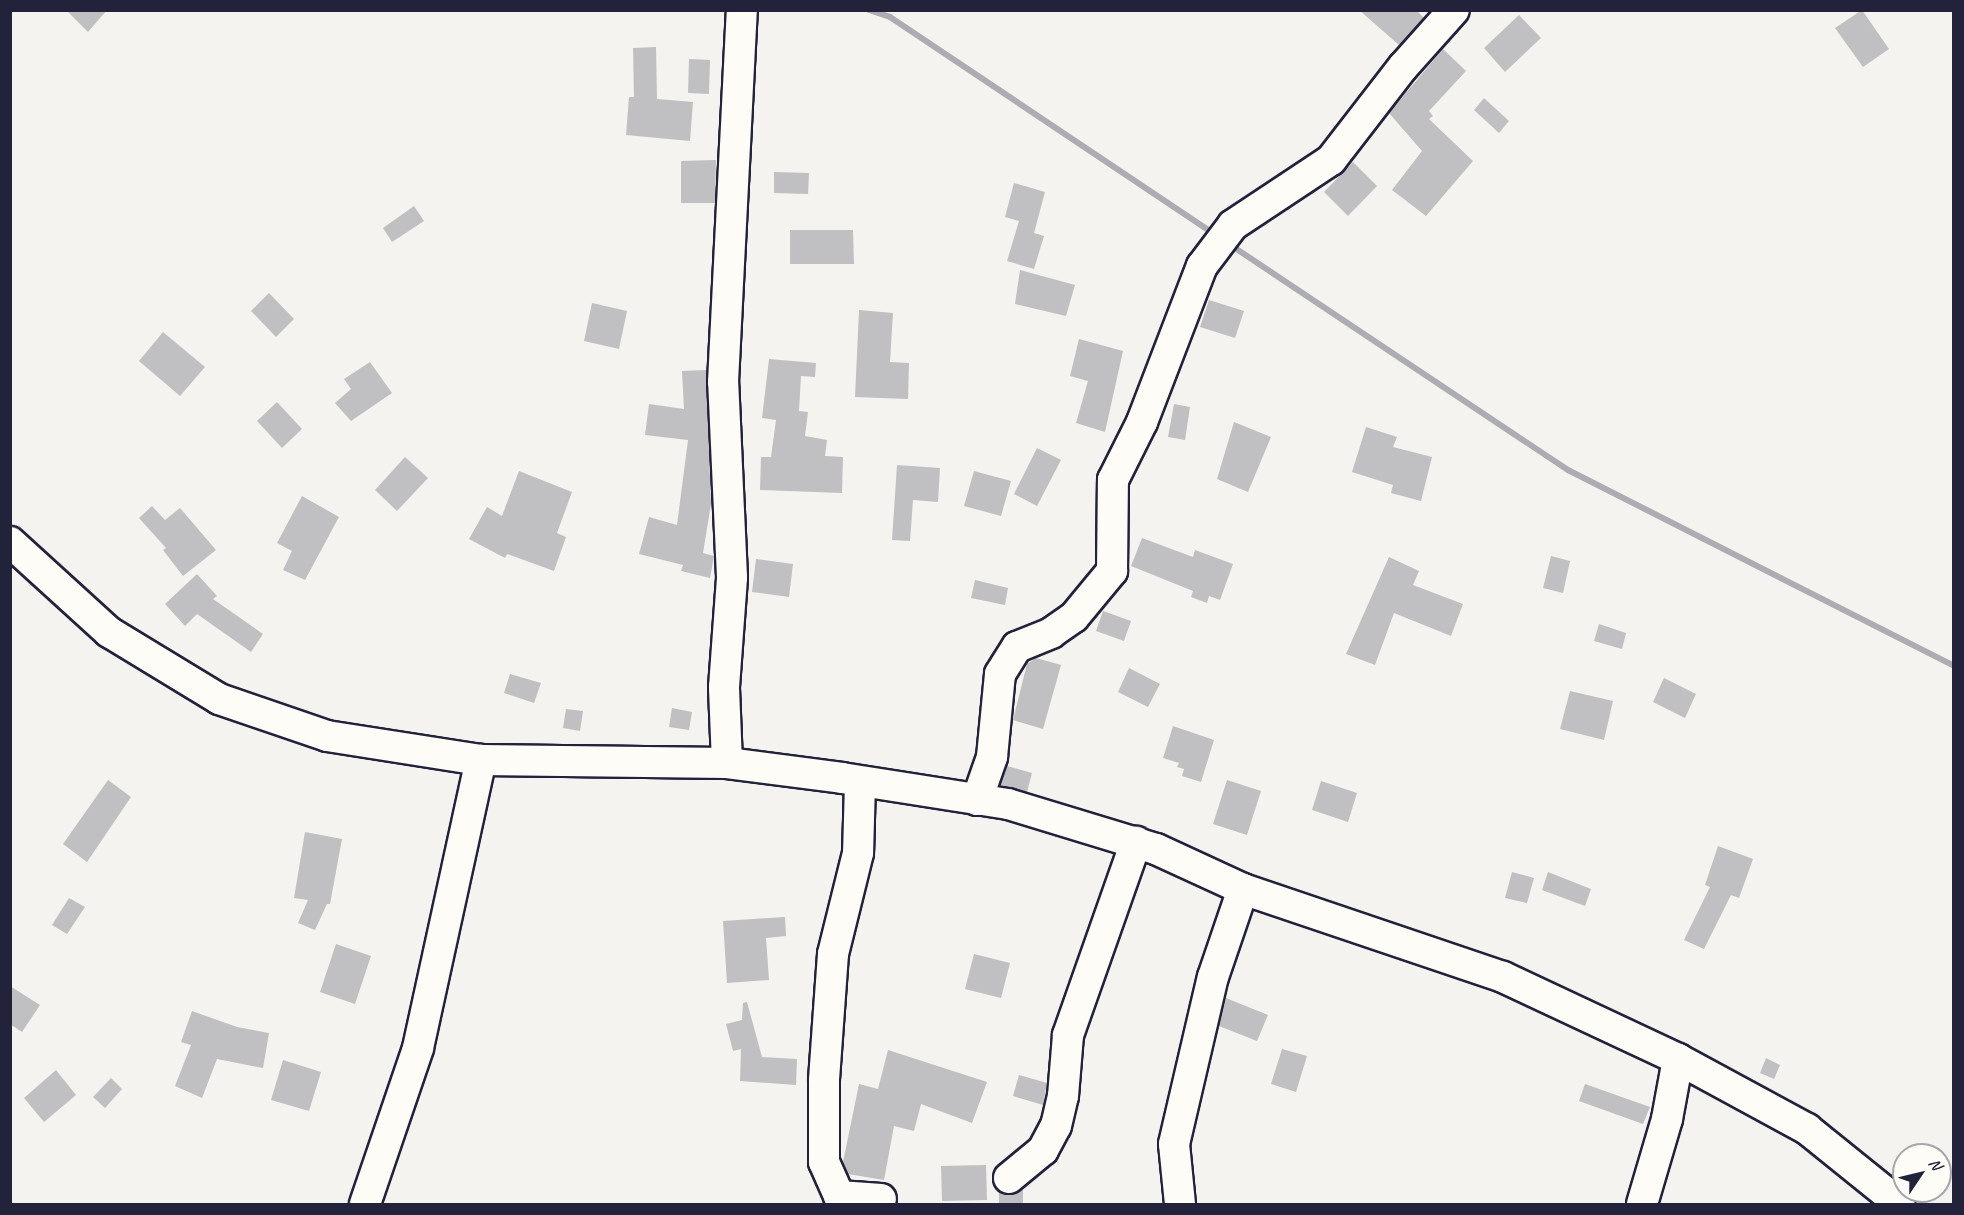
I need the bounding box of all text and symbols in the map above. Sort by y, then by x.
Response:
north arrow [1892,1143,1952,1203]
text: N [1924,1154,1946,1174]

